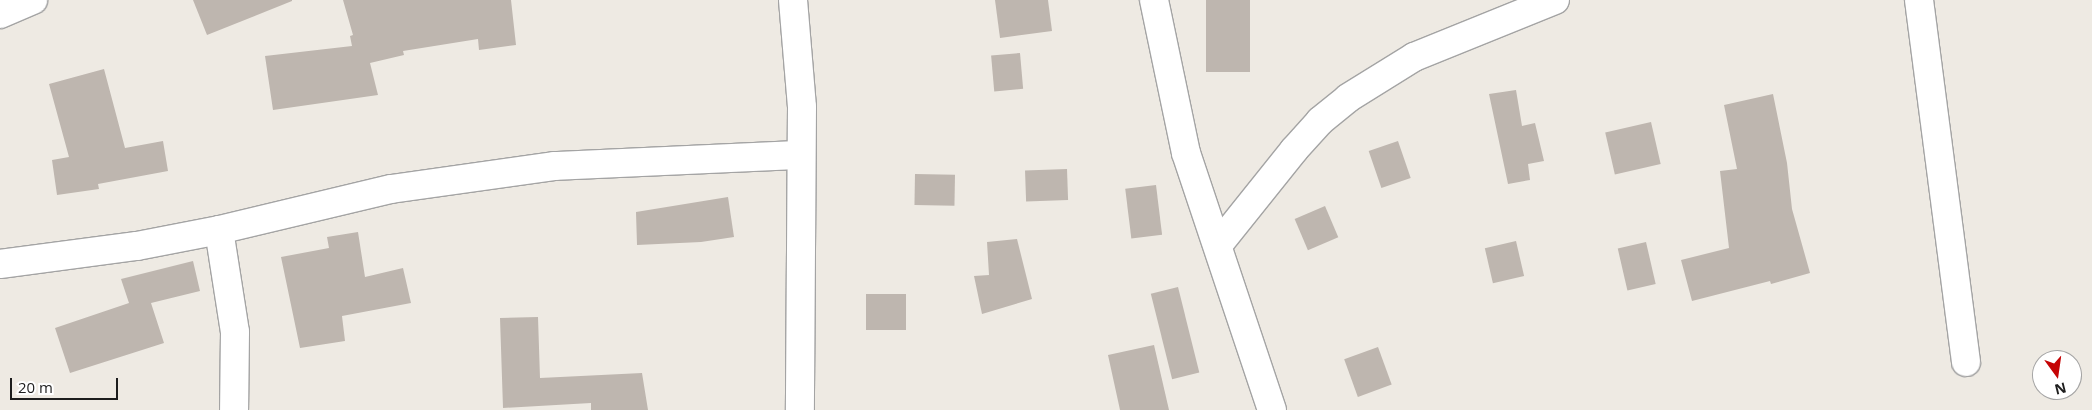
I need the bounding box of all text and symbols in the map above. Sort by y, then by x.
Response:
north arrow [2032,350,2082,400]
scale bar [12,368,120,400]
text: 20 m [18,377,53,397]
text: N [2053,378,2068,400]

